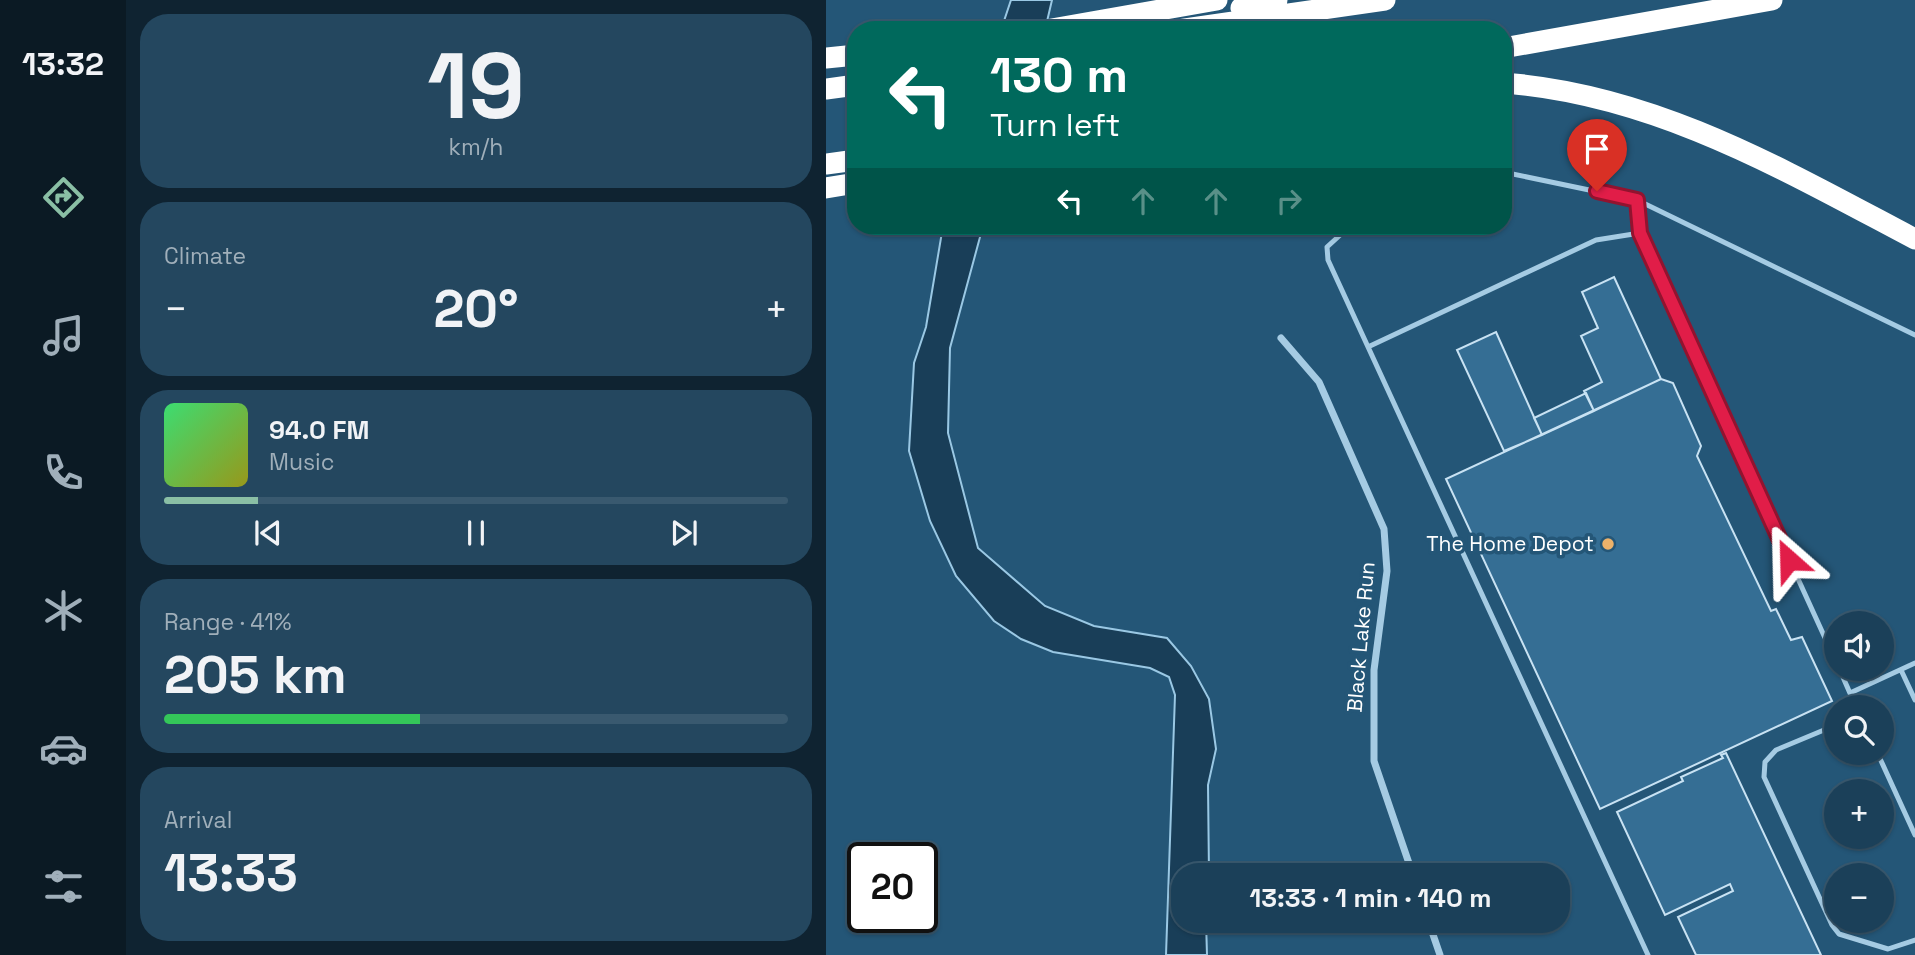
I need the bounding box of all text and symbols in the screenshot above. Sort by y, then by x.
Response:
text: 19 [427,28,525,145]
text: 13:32 [22,44,104,84]
text: 130 m [990,44,1128,106]
icon: left [875,49,966,140]
text: Turn left [990,105,1120,145]
pin [1567,119,1627,191]
icon: arrive [1578,130,1616,168]
text: km/h [449,132,503,162]
icon: directions [39,173,88,222]
icon: left [1051,182,1089,220]
icon: ahead [1124,182,1162,220]
icon: ahead [1197,182,1235,220]
icon: right [1270,182,1308,220]
text: Climate [164,241,246,271]
text: 20° [433,276,519,342]
text: − [164,285,188,333]
text: + [764,285,788,333]
icon: music [39,311,88,360]
text: 94.0 FM [269,413,369,447]
text: Music [269,447,334,477]
icon: phone [39,448,88,497]
icon: previous [249,514,287,552]
icon: pause [457,514,495,552]
icon: next [665,514,703,552]
position arrow [1752,523,1826,597]
place label: The Home Depot [1426,530,1594,557]
marker: The Home Depot [1600,536,1616,552]
street label: Black Lake Run [1340,560,1381,713]
icon: climate [39,586,88,635]
text: Range · 41% [164,607,292,637]
map controls [1824,611,1894,933]
button: sound [1824,611,1894,681]
text: 205 km [164,642,347,708]
button: search [1824,695,1894,765]
icon: car [39,724,88,773]
button: + [1824,779,1894,849]
text: Arrival [164,805,232,835]
text: 13:33 [164,840,298,906]
speed limit sign: 20 [847,842,938,933]
icon: filters [39,862,88,911]
button: − [1824,863,1894,933]
text: 13:33 · 1 min · 140 m [1249,881,1492,915]

